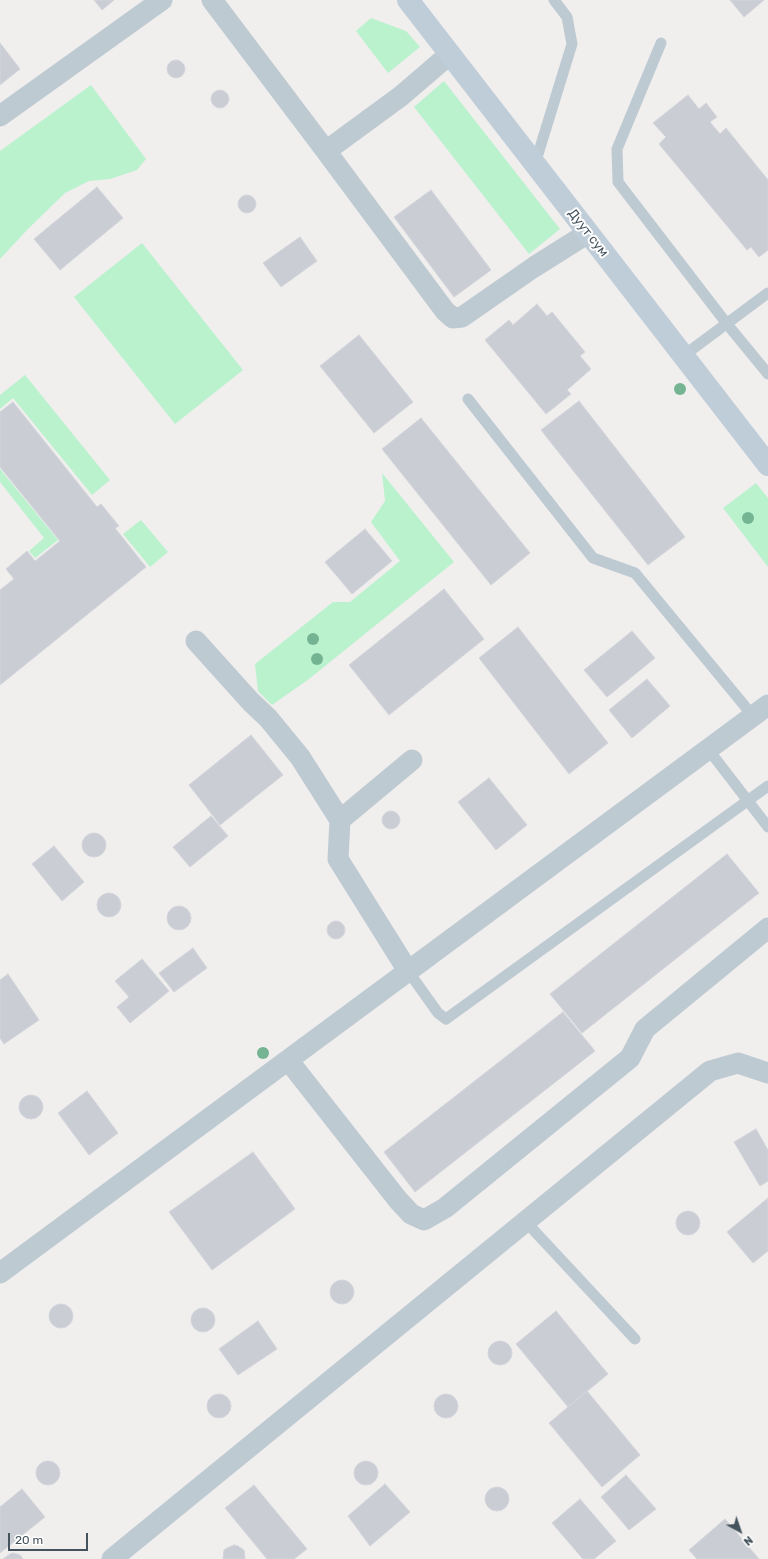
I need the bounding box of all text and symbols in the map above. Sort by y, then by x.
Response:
street label: Дуут сум [564,206,612,260]
north arrow [720,1511,760,1551]
scale bar [10,1525,90,1551]
text: 20 m [15,1533,43,1547]
text: N [741,1533,755,1548]

